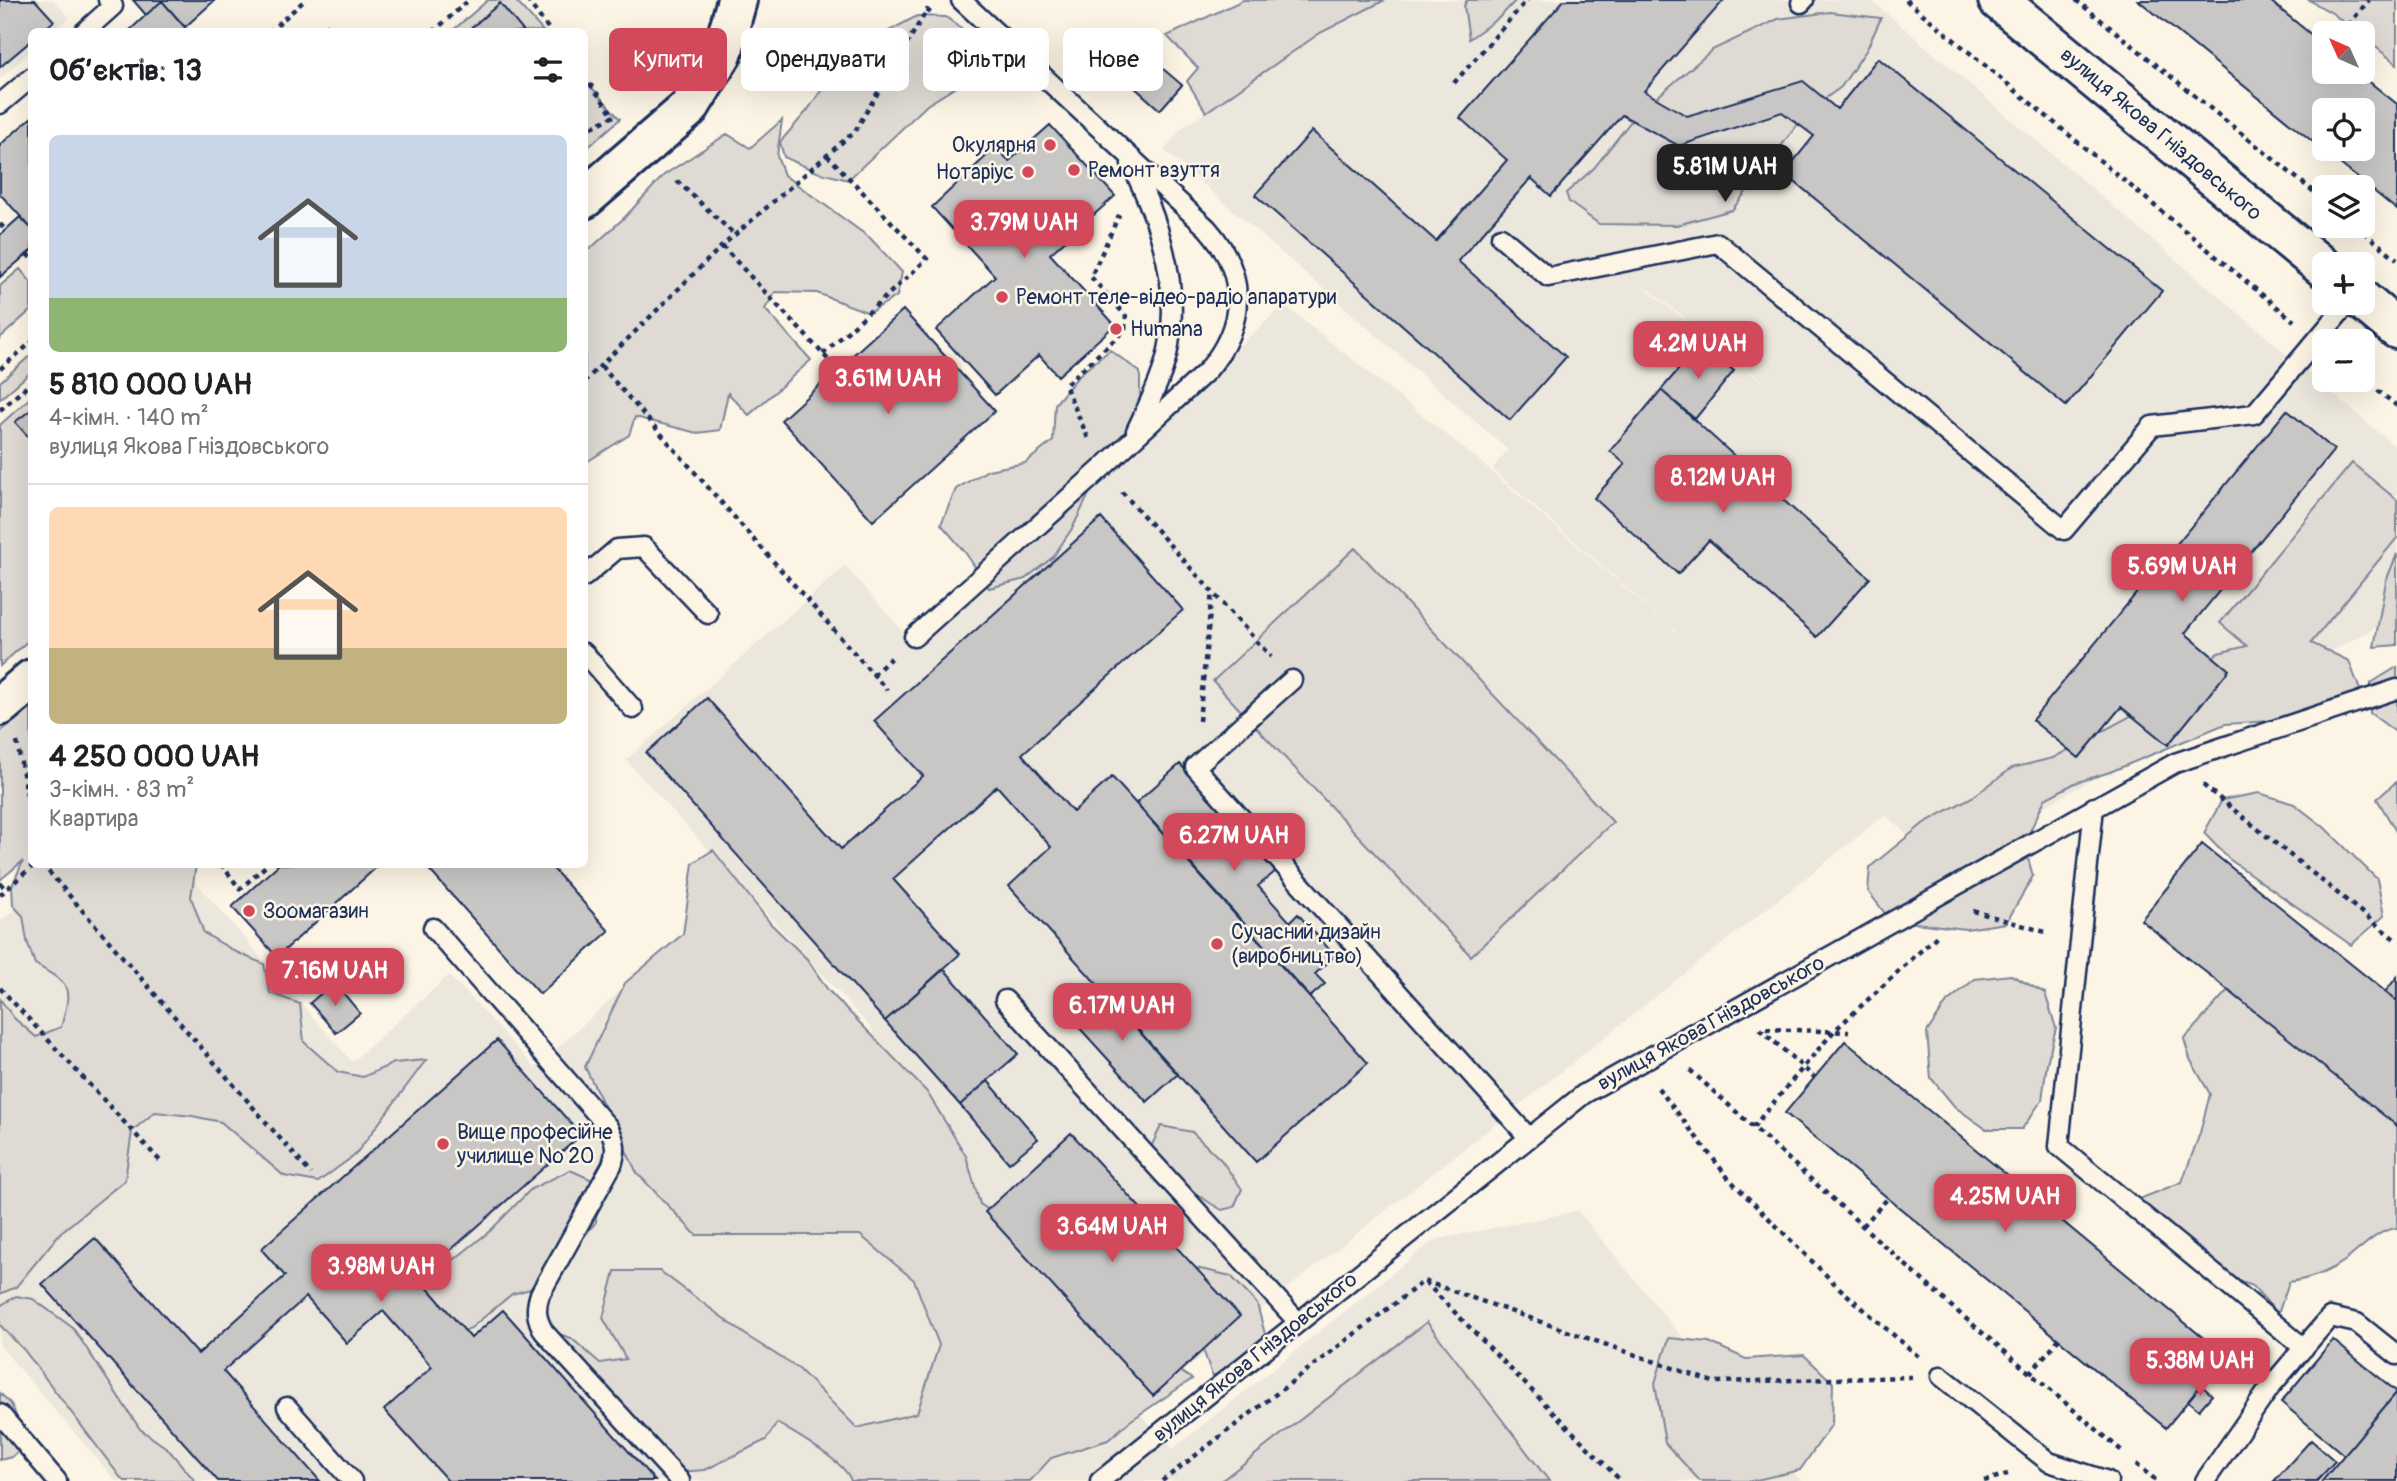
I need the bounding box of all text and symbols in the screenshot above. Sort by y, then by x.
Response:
north arrow [2312,21,2375,84]
map controls [2312,21,2375,392]
chip: Купити [609,28,727,91]
chip: Орендувати [741,28,909,91]
chip: Фільтри [923,28,1049,91]
chip: Нове [1063,28,1163,91]
street label: вулиця Якова Гніздовського [2054,41,2268,227]
icon: filters [529,51,567,89]
text: Об’єктів: 13 [49,52,202,89]
button: locate [2312,98,2375,161]
place label: Окулярня [952,132,1036,159]
marker: Окулярня [1042,137,1058,153]
pin: 5.81M UAH [1645,144,1805,204]
text: 5.81M UAH [1673,152,1777,181]
place label: Ремонт взуття [1088,157,1220,184]
place label: Нотаріус [936,159,1014,186]
marker: Ремонт взуття [1066,162,1082,178]
marker: Нотаріус [1020,164,1036,180]
button: layers [2312,175,2375,238]
icon: home [245,180,371,306]
pin: 3.79M UAH [944,201,1104,260]
text: 3.79M UAH [970,208,1078,237]
button: + [2312,252,2375,315]
place label: Ремонт теле-відео-радіо апаратури [1016,284,1336,311]
marker: Ремонт теле-відео-радіо апаратури [994,289,1010,305]
place label: Humana [1130,316,1203,343]
marker: Humana [1108,321,1124,337]
pin: 4.2M UAH [1626,322,1770,381]
text: 4.2M UAH [1649,329,1747,358]
button: − [2312,329,2375,392]
pin: 3.61M UAH [808,356,968,416]
text: 3.61M UAH [835,364,941,393]
text: 5 810 000 UAH [49,366,252,403]
text: 4-кімн. · 140 m² [49,403,209,432]
text: вулиця Якова Гніздовського [49,432,329,461]
pin: 8.12M UAH [1643,456,1803,515]
text: 8.12M UAH [1671,463,1775,492]
pin: 5.69M UAH [2102,544,2262,604]
icon: home [245,552,371,678]
text: 5.69M UAH [2128,552,2237,581]
text: 4 250 000 UAH [49,738,259,775]
text: 3-кімн. · 83 m² [49,775,194,804]
text: Квартира [49,804,138,833]
pin: 6.27M UAH [1154,814,1314,873]
text: 6.27M UAH [1179,821,1289,850]
place label: Зоомагазин [263,898,369,925]
marker: Зоомагазин [241,903,257,919]
place label: Сучасний дизайн (виробництво) [1231,919,1381,970]
marker: Сучасний дизайн (виробництво) [1209,936,1225,952]
pin: 7.16M UAH [255,948,415,1008]
street label: вулиця Якова Гніздовського [1593,949,1829,1097]
text: 7.16M UAH [282,956,388,985]
pin: 6.17M UAH [1042,984,1202,1043]
text: 6.17M UAH [1069,991,1175,1020]
place label: Вище професійне училище № 20 [456,1119,613,1170]
marker: Вище професійне училище № 20 [435,1136,451,1152]
pin: 4.25M UAH [1925,1174,2085,1234]
text: 4.25M UAH [1950,1182,2060,1211]
pin: 3.64M UAH [1032,1204,1192,1264]
text: 3.64M UAH [1057,1212,1167,1241]
pin: 3.98M UAH [301,1244,461,1304]
text: 3.98M UAH [327,1252,435,1281]
street label: вулиця Якова Гніздовського [1147,1266,1363,1448]
pin: 5.38M UAH [2120,1338,2280,1398]
text: 5.38M UAH [2146,1346,2254,1375]

